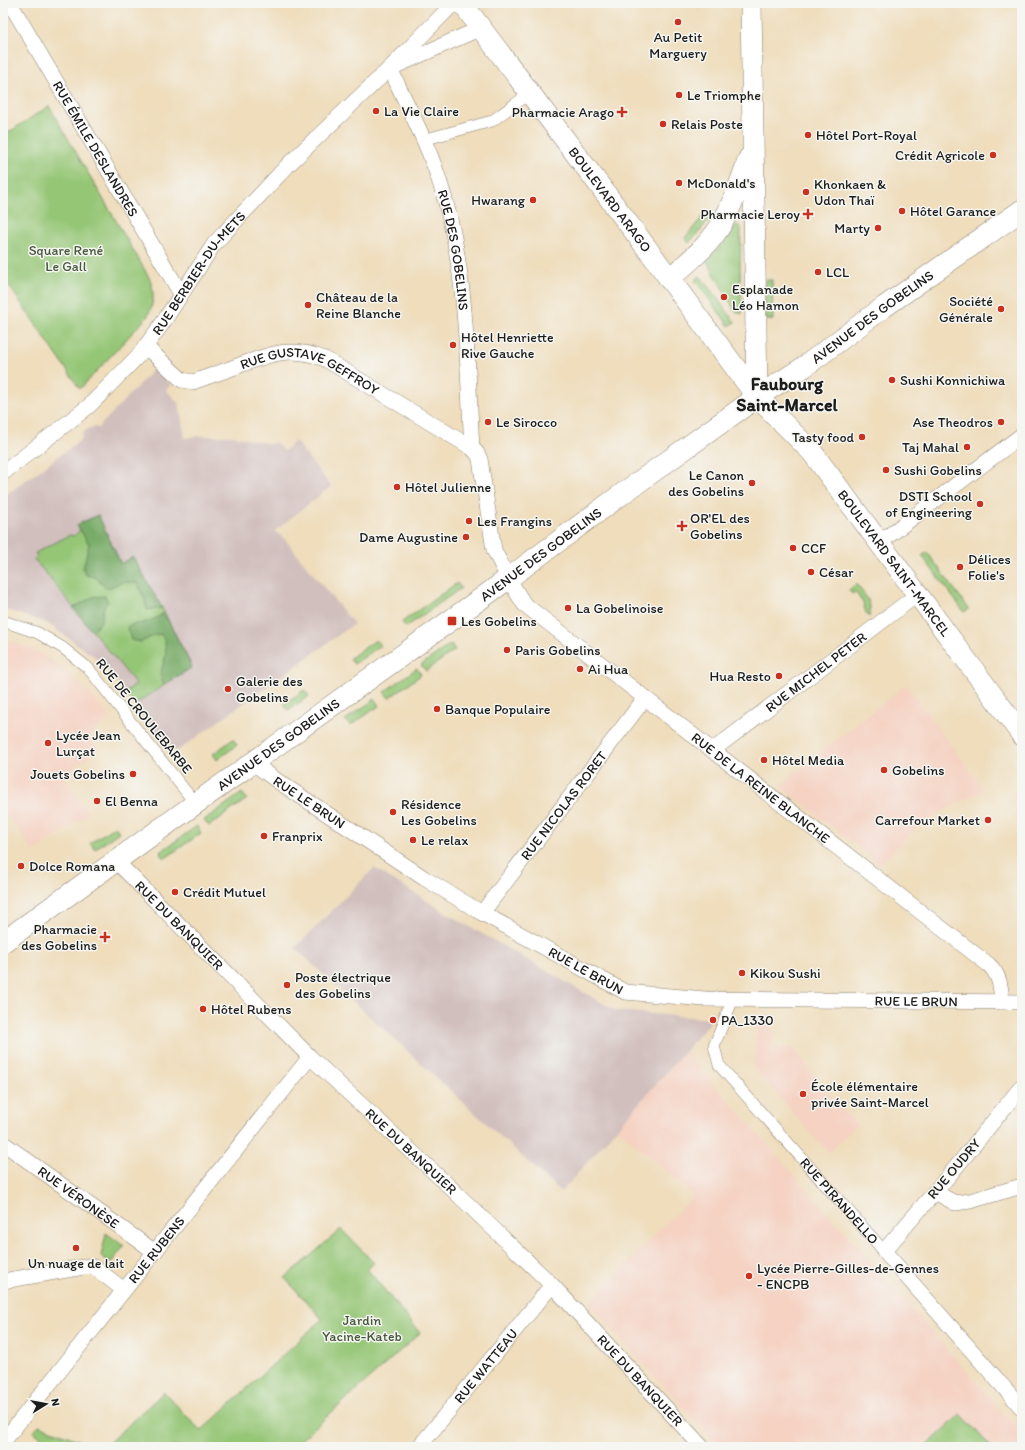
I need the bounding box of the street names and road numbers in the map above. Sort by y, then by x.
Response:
street label: RUE ÉMILE DESLANDRES [49,78,142,220]
street label: BOULEVARD ARAGO [565,143,655,255]
street label: RUE DES GOBELINS [434,187,472,311]
street label: RUE BERBIER-DU-METS [148,207,249,338]
street label: AVENUE DES GOBELINS [808,266,937,367]
street label: RUE GUSTAVE GEFFROY [238,343,382,398]
street label: BOULEVARD SAINT-MARCEL [834,486,954,640]
street label: AVENUE DES GOBELINS [477,504,605,605]
street label: RUE MICHEL PETER [762,628,870,716]
street label: RUE DE CROULEBARBE [92,655,196,777]
street label: AVENUE DES GOBELINS [214,694,343,794]
street label: RUE DE LA REINE BLANCHE [688,729,834,847]
street label: RUE NICOLAS RORET [517,747,610,863]
street label: RUE LE BRUN [270,772,349,832]
street label: RUE DU BANQUIER [132,877,227,973]
street label: RUE LE BRUN [545,943,626,998]
street label: RUE LE BRUN [874,992,958,1010]
street label: RUE DU BANQUIER [362,1104,461,1198]
street label: RUE OUDRY [924,1135,984,1203]
street label: RUE PIRANDELLO [797,1154,882,1248]
street label: RUE VÉRONÈSE [35,1162,123,1232]
street label: RUE RUBENS [124,1213,188,1287]
street label: RUE WATTEAU [450,1325,521,1407]
street label: RUE DU BANQUIER [594,1331,687,1430]

